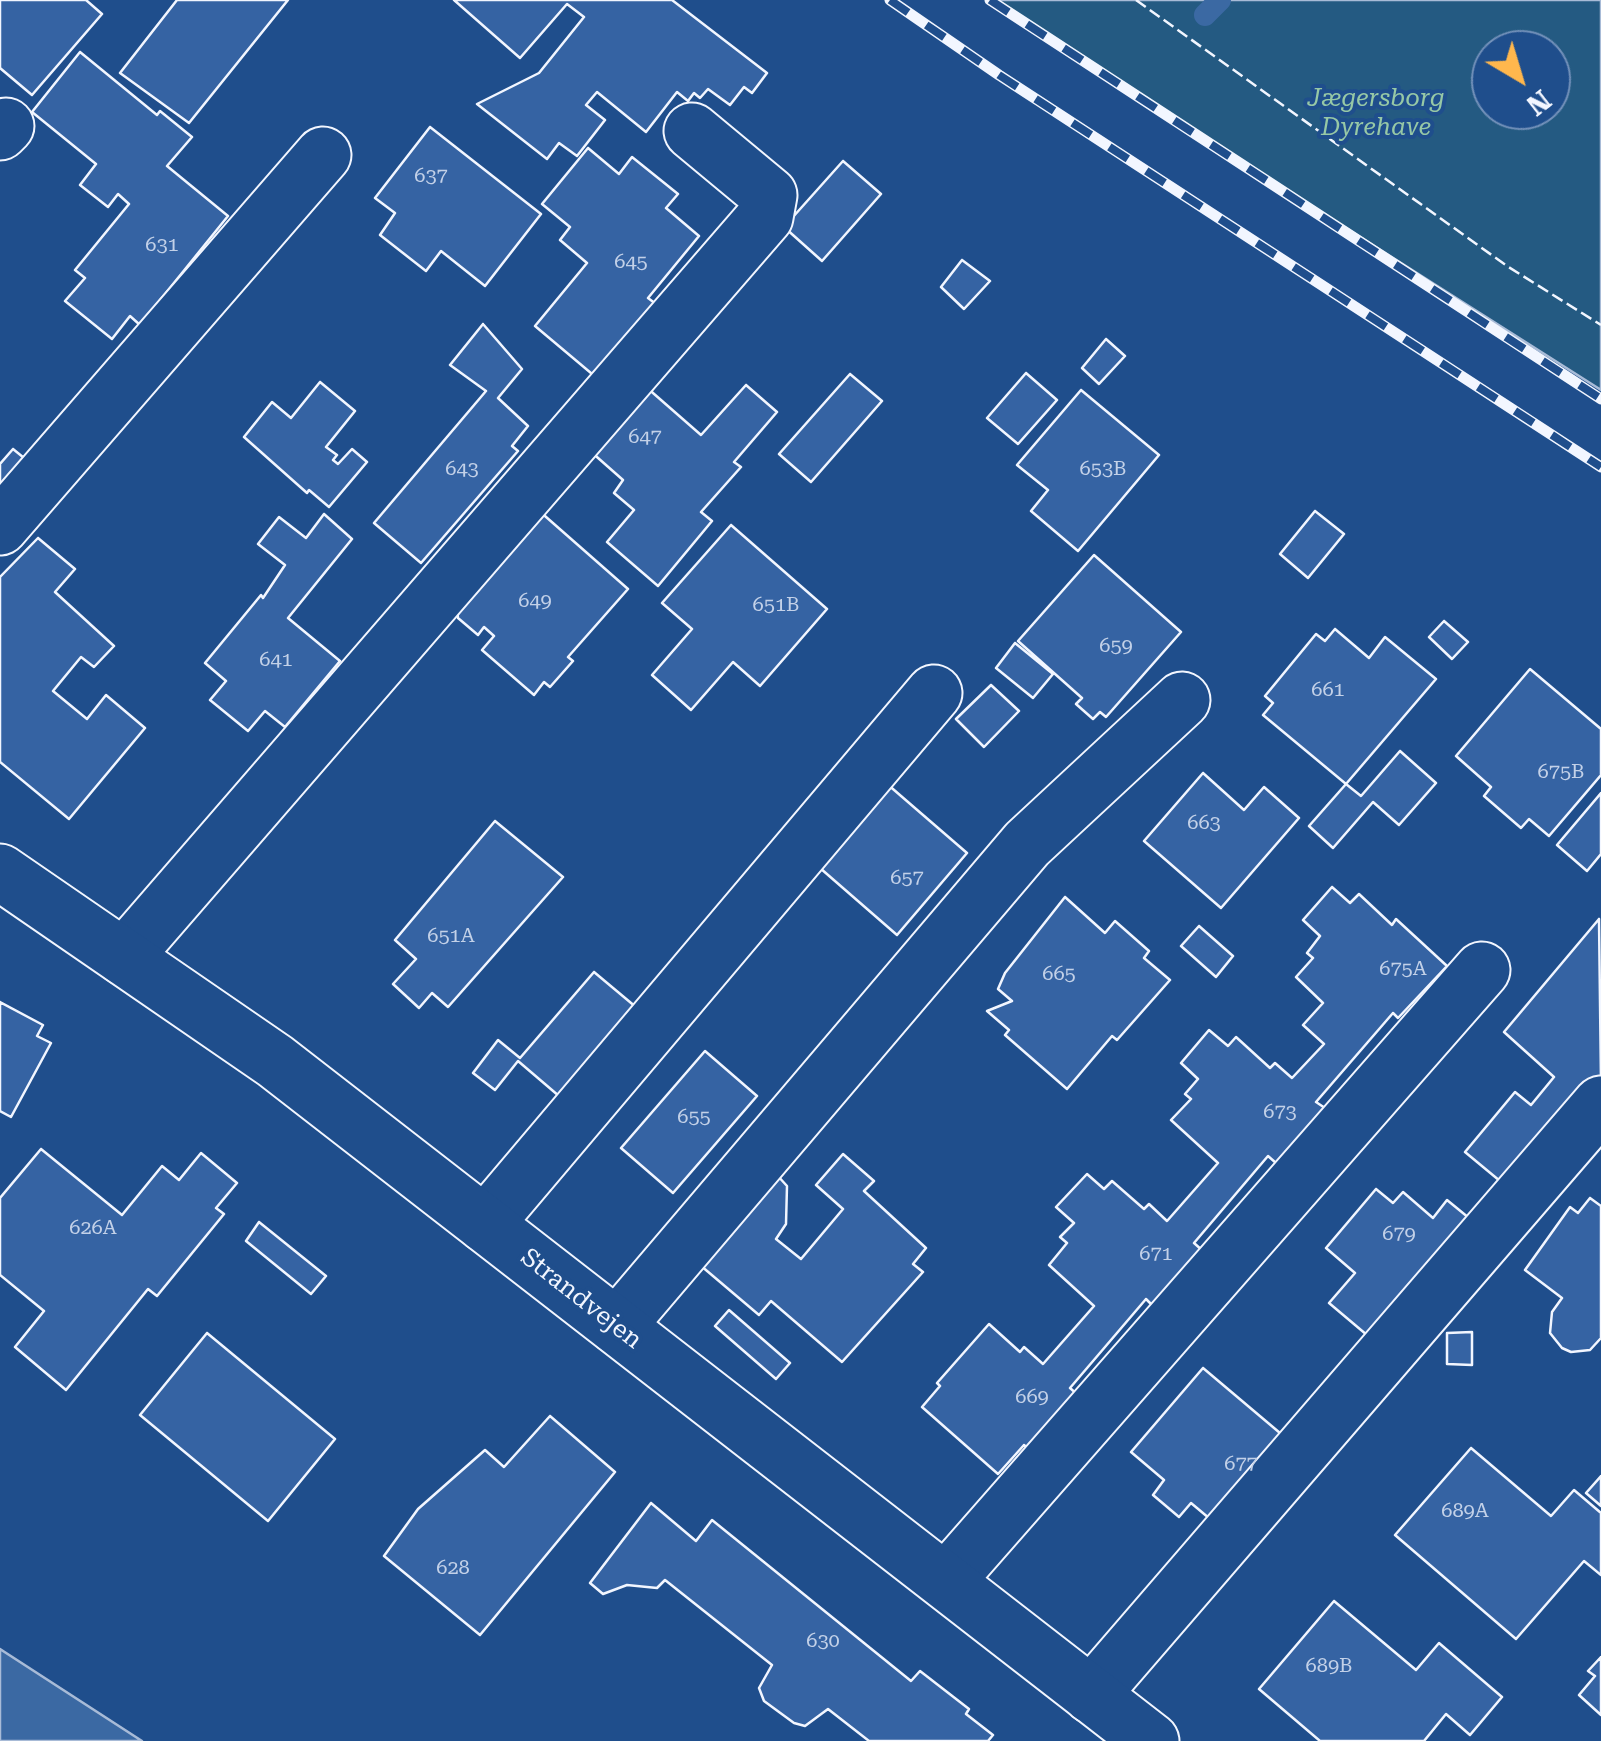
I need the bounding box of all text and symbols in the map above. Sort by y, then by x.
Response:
north arrow [1471,30,1571,130]
text: N [1520,83,1557,122]
park label: Jægersborg Dyrehave [1307,84,1445,143]
house number: 637 [414,164,448,188]
house number: 631 [145,233,179,257]
house number: 645 [614,250,648,274]
house number: 647 [628,425,662,449]
house number: 643 [445,457,479,481]
house number: 653B [1080,457,1126,481]
house number: 649 [518,589,552,613]
house number: 651B [753,593,799,617]
house number: 659 [1099,634,1133,658]
house number: 641 [259,648,293,672]
house number: 661 [1311,678,1345,702]
house number: 675B [1538,760,1584,784]
house number: 663 [1187,811,1221,835]
house number: 657 [890,866,924,890]
house number: 651A [427,924,475,948]
house number: 675A [1379,957,1427,981]
house number: 665 [1042,962,1076,986]
house number: 673 [1263,1100,1297,1124]
house number: 655 [677,1105,711,1129]
house number: 626A [69,1216,117,1240]
house number: 679 [1382,1222,1416,1246]
street label: Strandvejen [514,1242,648,1356]
house number: 671 [1139,1242,1173,1266]
house number: 669 [1015,1385,1049,1409]
house number: 677 [1224,1452,1258,1476]
house number: 689A [1441,1499,1489,1523]
house number: 628 [436,1556,470,1580]
house number: 630 [806,1629,840,1653]
house number: 689B [1306,1654,1352,1678]

